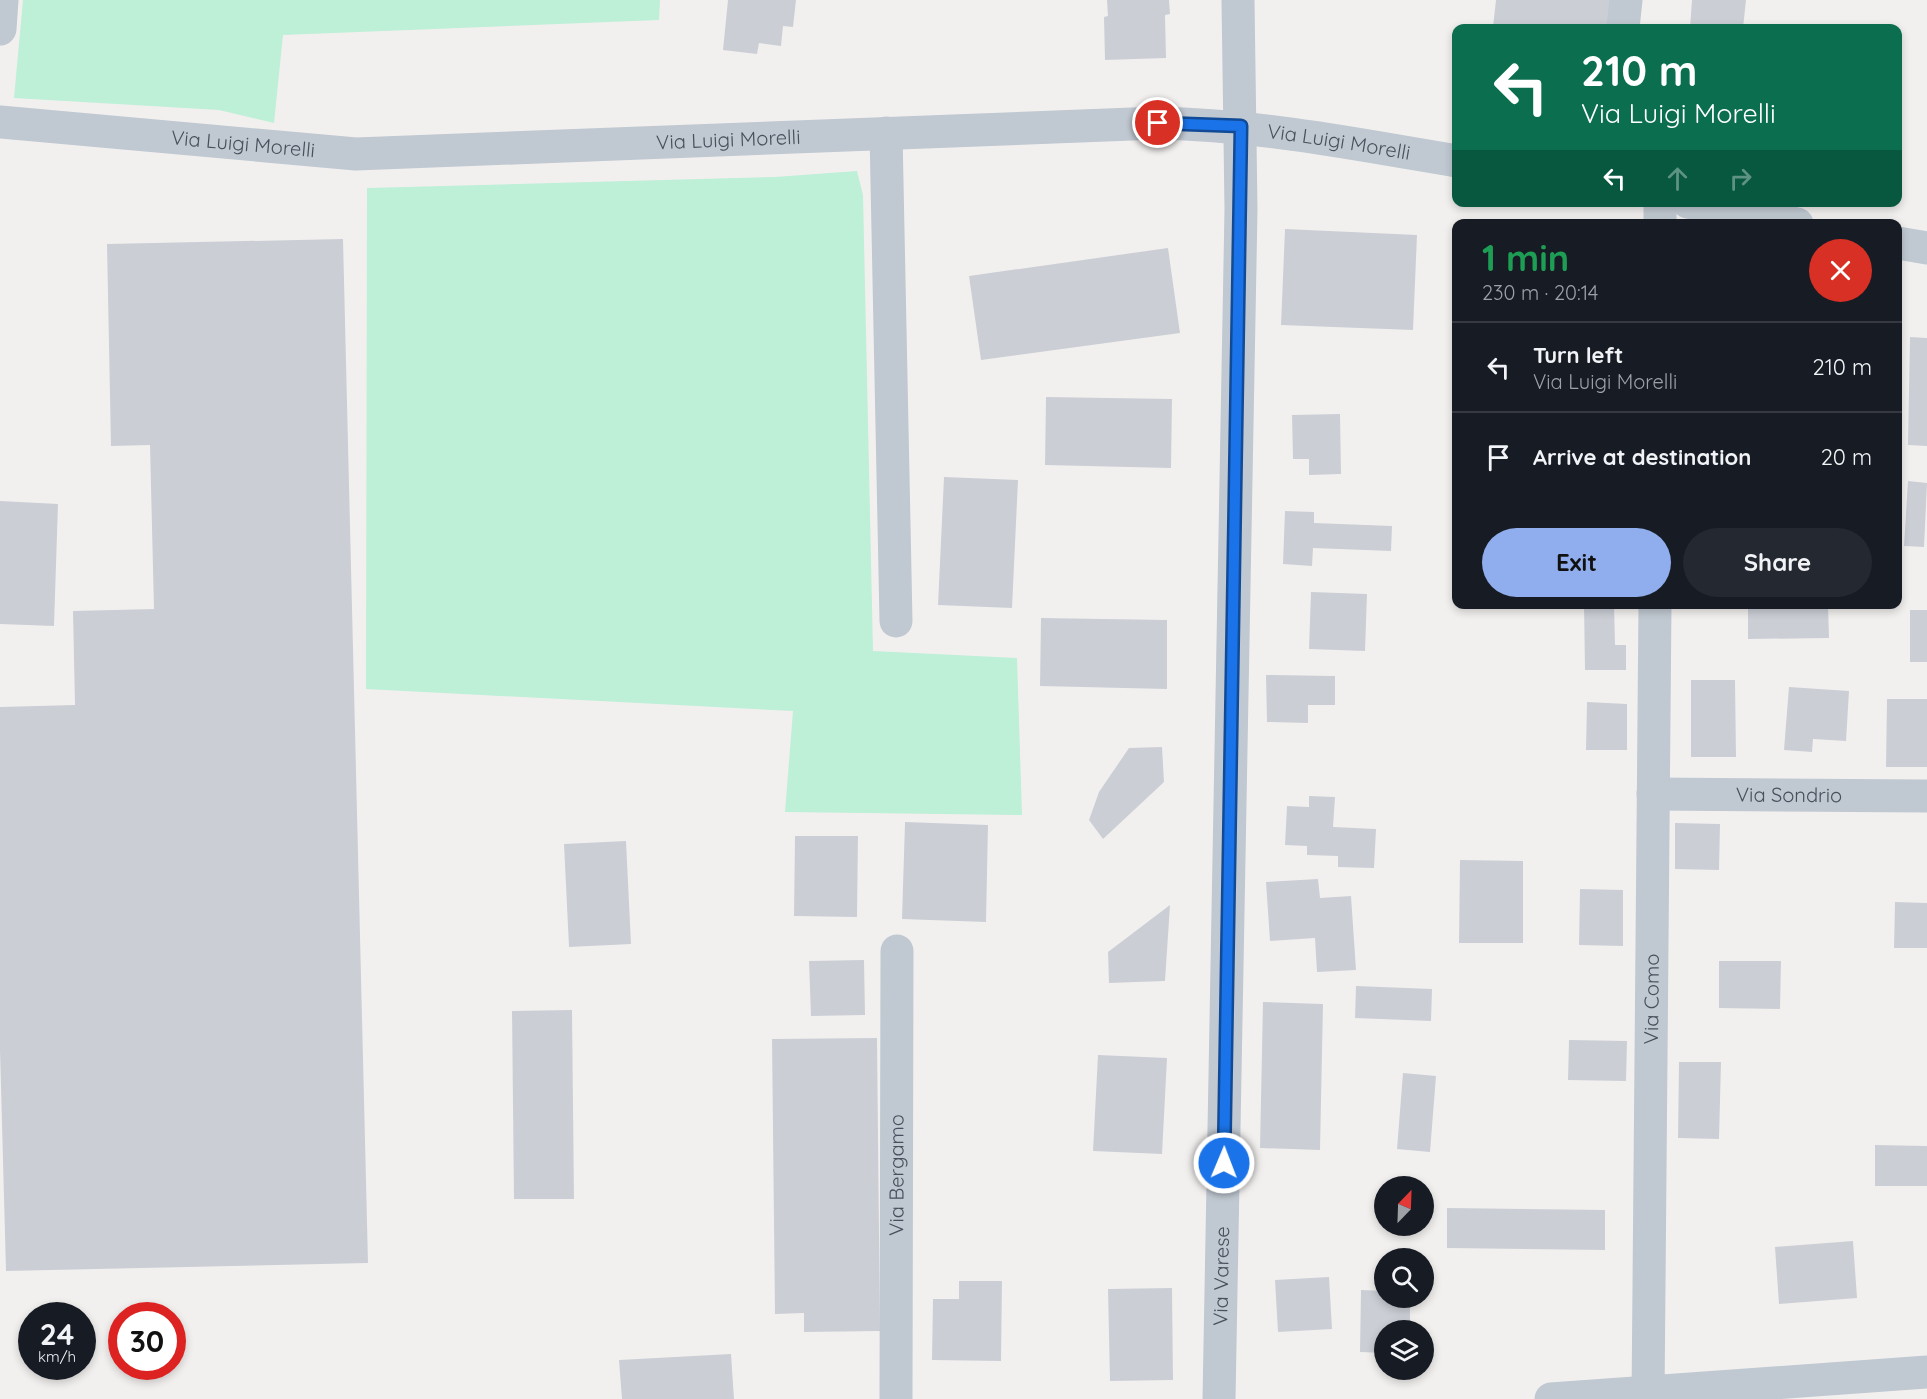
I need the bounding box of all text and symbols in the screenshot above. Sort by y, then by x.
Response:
text: 210 m [1581,44,1698,97]
icon: left [1482,48,1560,126]
text: Via Luigi Morelli [1581,96,1776,130]
pin [1132,97,1183,148]
icon: arrive [1141,106,1174,139]
street label: Via Luigi Morelli [1266,118,1412,165]
street label: Via Luigi Morelli [170,124,316,162]
street label: Via Luigi Morelli [656,124,801,154]
icon: left [1598,162,1631,195]
icon: ahead [1661,162,1694,195]
icon: right [1724,162,1757,195]
text: 1 min [1482,235,1569,280]
button: close [1809,239,1872,302]
text: 230 m · 20:14 [1482,280,1598,305]
text: Turn left [1533,341,1623,369]
icon: left [1482,351,1515,384]
text: 210 m [1813,353,1872,381]
text: Via Luigi Morelli [1533,369,1677,394]
icon: arrive [1482,441,1515,474]
text: Arrive at destination [1533,443,1751,471]
text: 20 m [1821,443,1872,471]
button: Exit [1482,528,1671,597]
button: Share [1683,528,1872,597]
street label: Via Sondrio [1736,782,1842,807]
street label: Via Como [1638,954,1664,1044]
street label: Via Bergamo [883,1114,909,1236]
position arrow [1192,1131,1256,1195]
north arrow [1374,1176,1434,1236]
map controls [1374,1176,1434,1380]
street label: Via Varese [1207,1226,1234,1326]
button: search [1374,1248,1434,1308]
speed limit sign: 30 [108,1302,186,1380]
text: 24 [40,1315,74,1353]
button: layers [1374,1320,1434,1380]
text: km/h [38,1347,76,1366]

